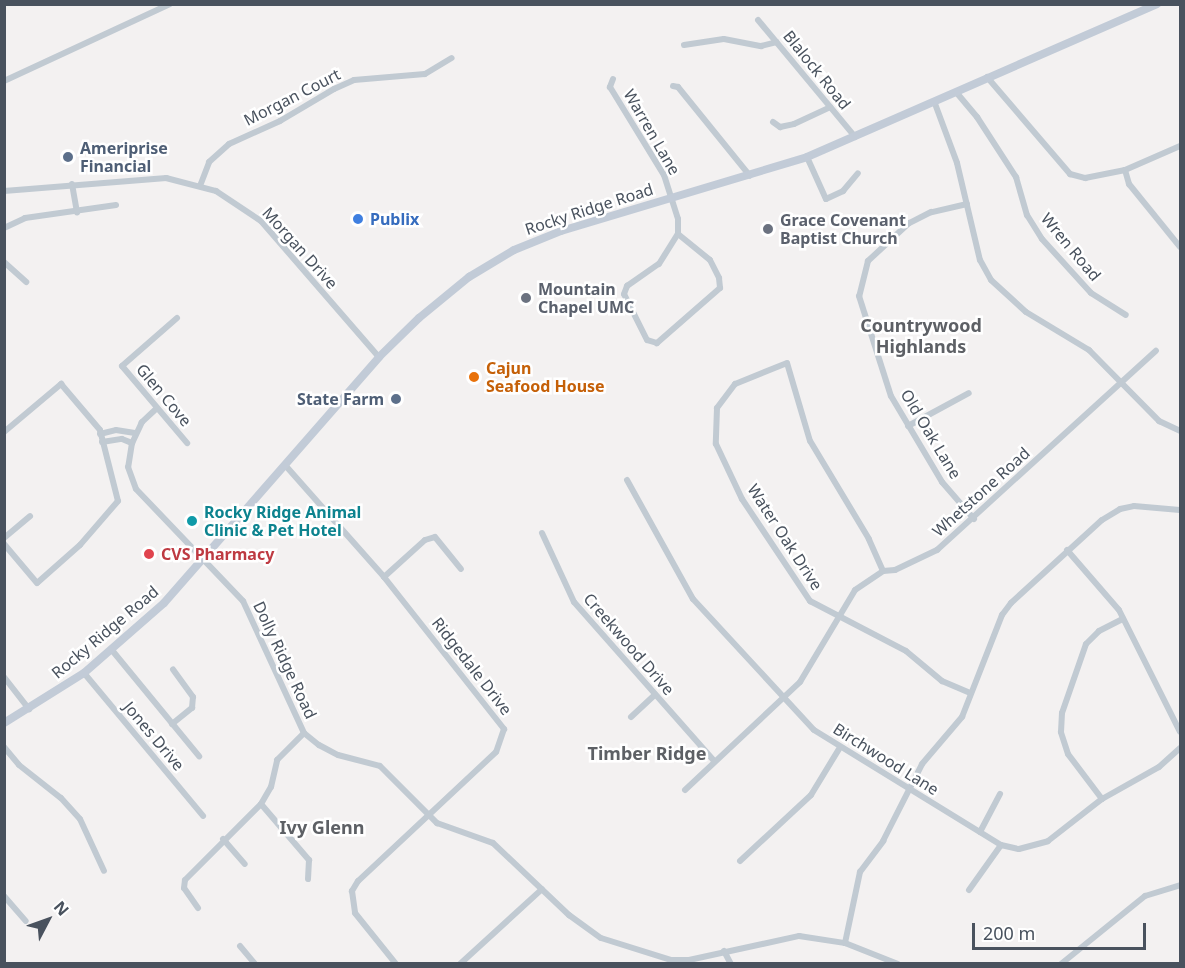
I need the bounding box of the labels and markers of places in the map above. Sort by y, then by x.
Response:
place label: Ameriprise Financial [80,138,168,176]
marker: Ameriprise Financial [61,150,75,164]
place label: Publix [370,209,419,229]
place label: Grace Covenant Baptist Church [780,210,906,248]
marker: Publix [351,212,365,226]
marker: Grace Covenant Baptist Church [761,222,775,236]
place label: Mountain Chapel UMC [538,279,634,317]
marker: Mountain Chapel UMC [519,291,533,305]
place label: Cajun Seafood House [486,358,605,396]
marker: Cajun Seafood House [467,370,481,384]
place label: State Farm [297,389,384,409]
marker: State Farm [389,392,403,406]
place label: Rocky Ridge Animal Clinic & Pet Hotel [204,502,361,540]
marker: Rocky Ridge Animal Clinic & Pet Hotel [185,514,199,528]
place label: CVS Pharmacy [161,544,274,564]
marker: CVS Pharmacy [142,547,156,561]

